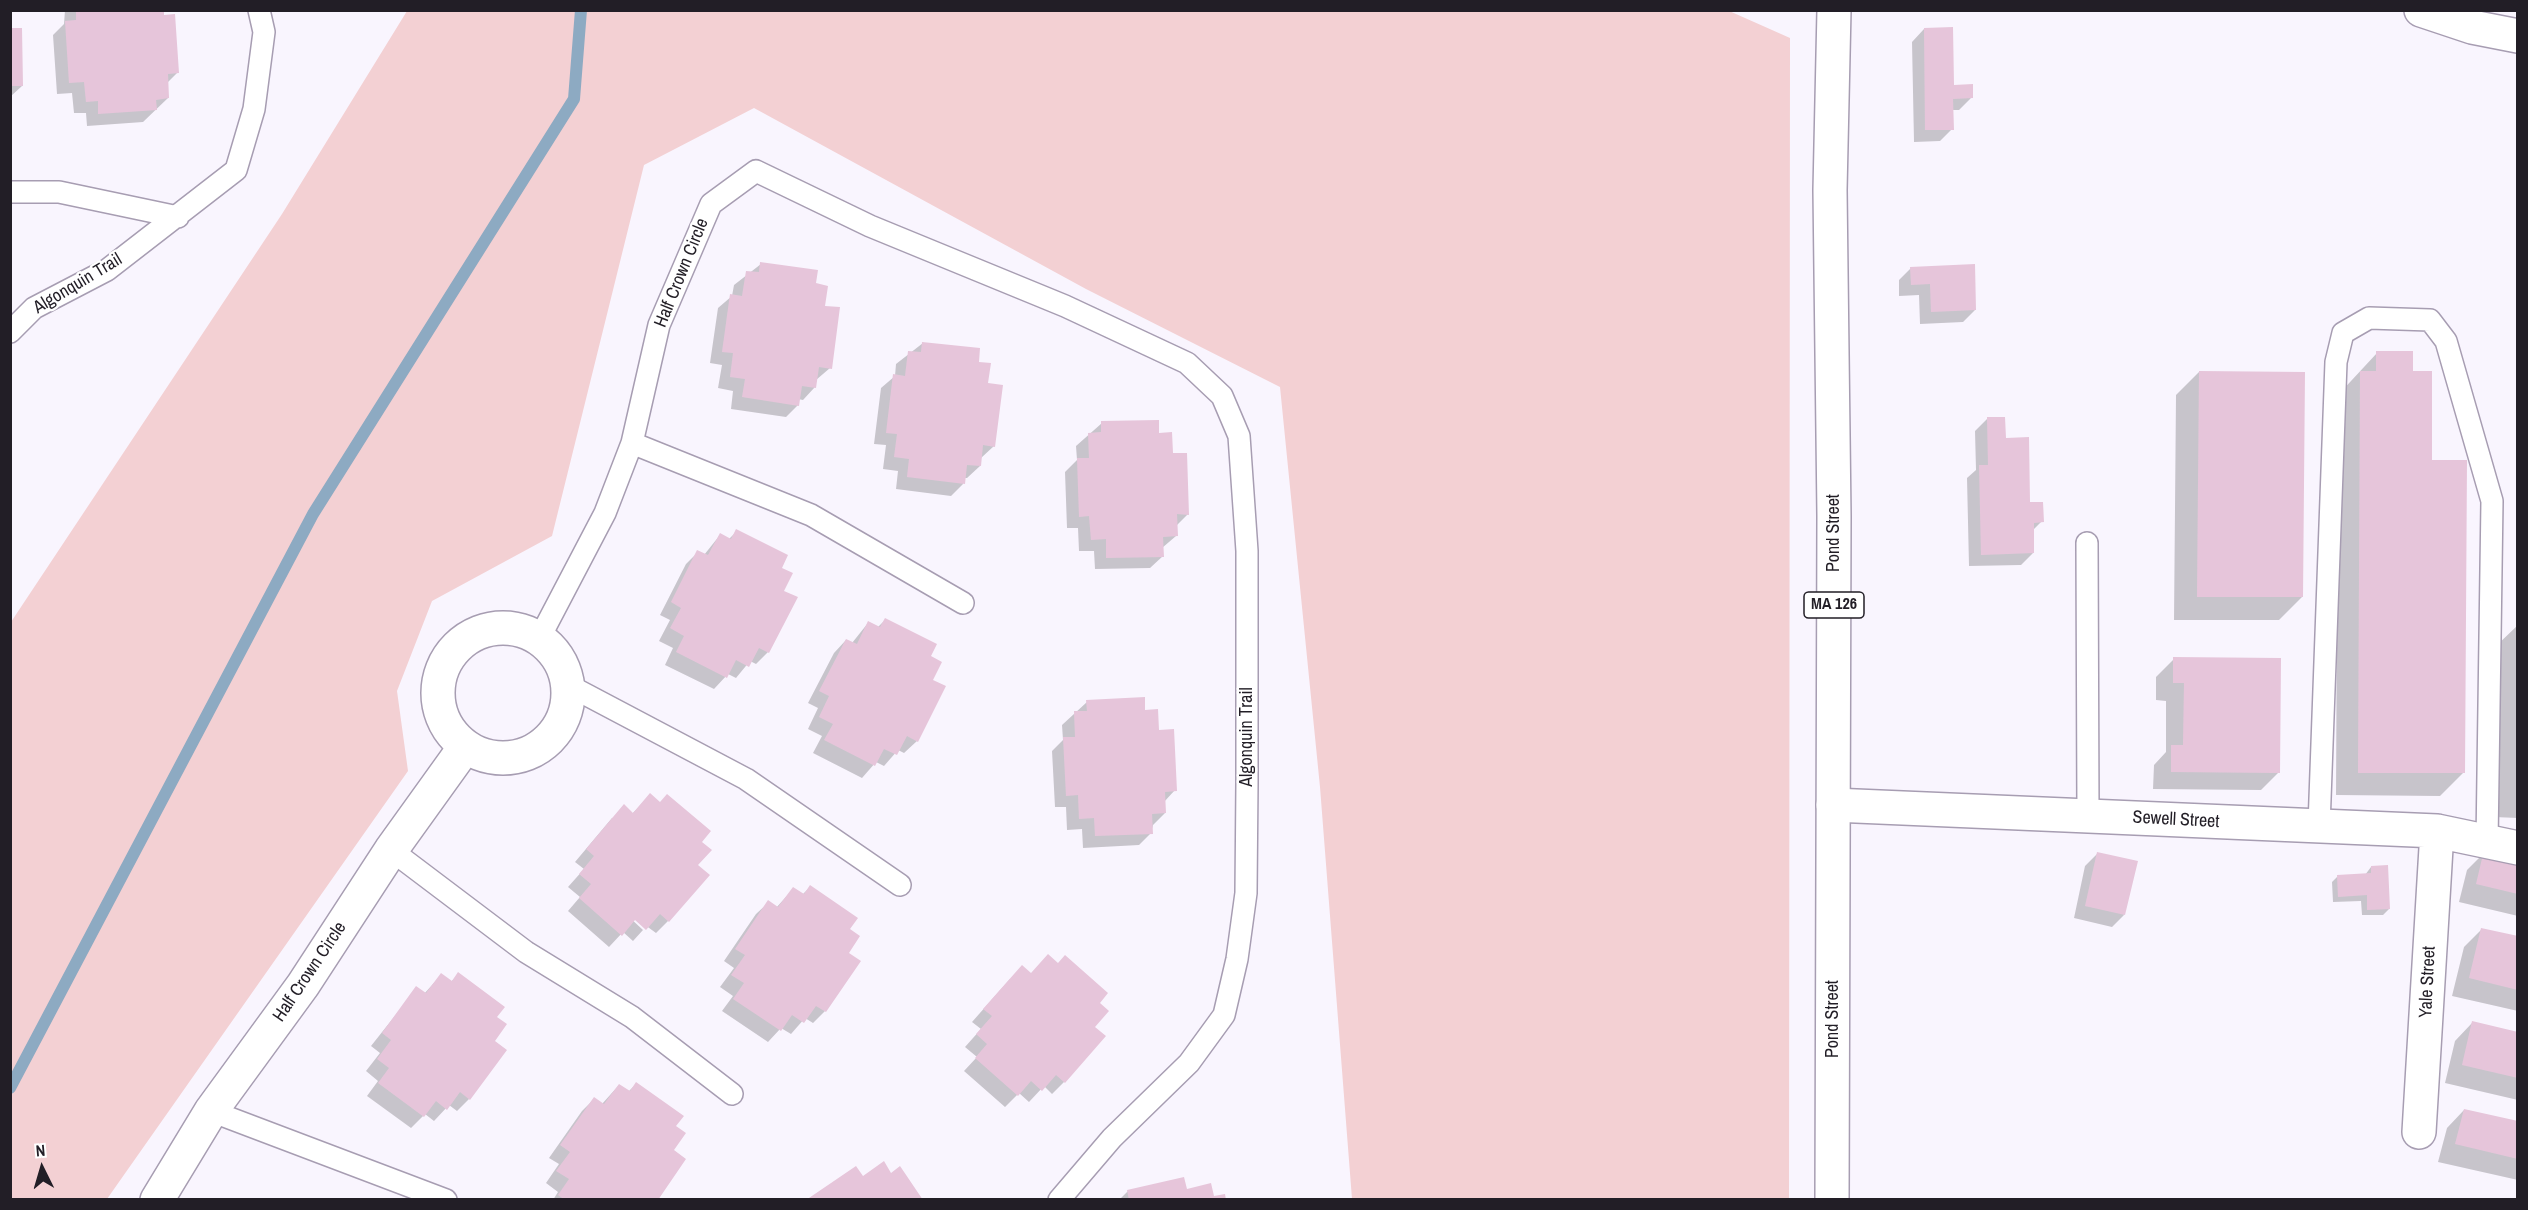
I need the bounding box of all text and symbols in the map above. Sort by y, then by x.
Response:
street label: Half Crown Circle [650,215,714,331]
street label: Algonquin Trail [30,249,126,319]
street label: Pond Street [1823,494,1845,572]
road number: MA 126 [1804,592,1864,618]
street label: Algonquin Trail [1236,687,1258,787]
street label: Sewell Street [2132,807,2220,833]
street label: Half Crown Circle [269,918,351,1026]
street label: Yale Street [2415,946,2441,1018]
street label: Pond Street [1822,980,1844,1058]
north arrow [12,1138,72,1198]
text: N [35,1139,46,1161]

